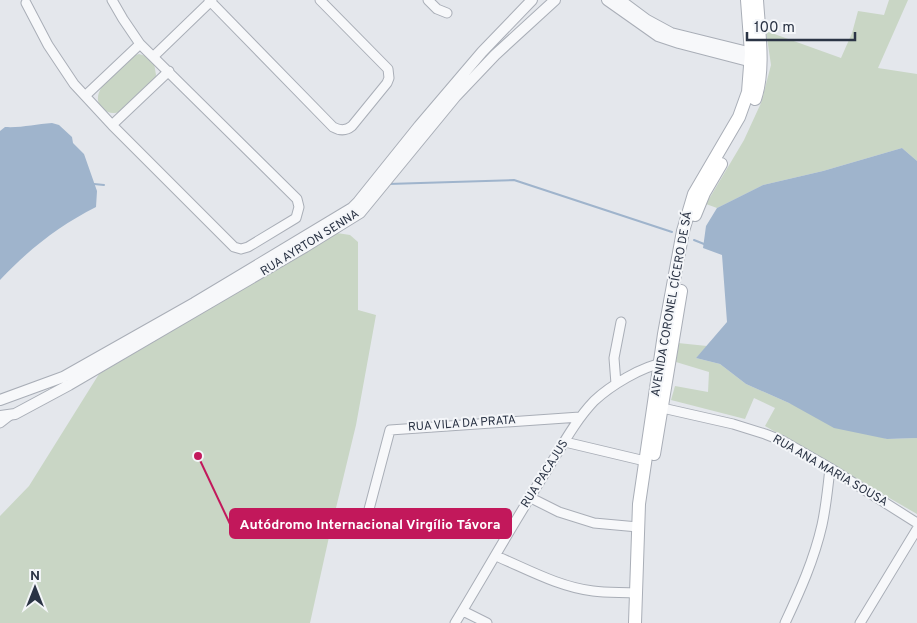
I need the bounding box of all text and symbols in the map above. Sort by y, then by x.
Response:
scale bar [747,10,854,42]
text: 100 m [754,19,795,38]
street label: RUA AYRTON SENNA [258,206,362,280]
street label: AVENIDA CORONEL CÍCERO DE SÁ [648,210,696,398]
street label: RUA VILA DA PRATA [408,412,516,436]
street label: RUA ANA MARIA SOUSA [770,431,890,511]
street label: RUA PACAJUS [518,437,572,511]
callout: Autódromo Internacional Virgílio Távora [230,509,511,538]
text: Autódromo Internacional Virgílio Távora [239,517,501,534]
north arrow [10,563,60,613]
text: N [30,568,40,585]

